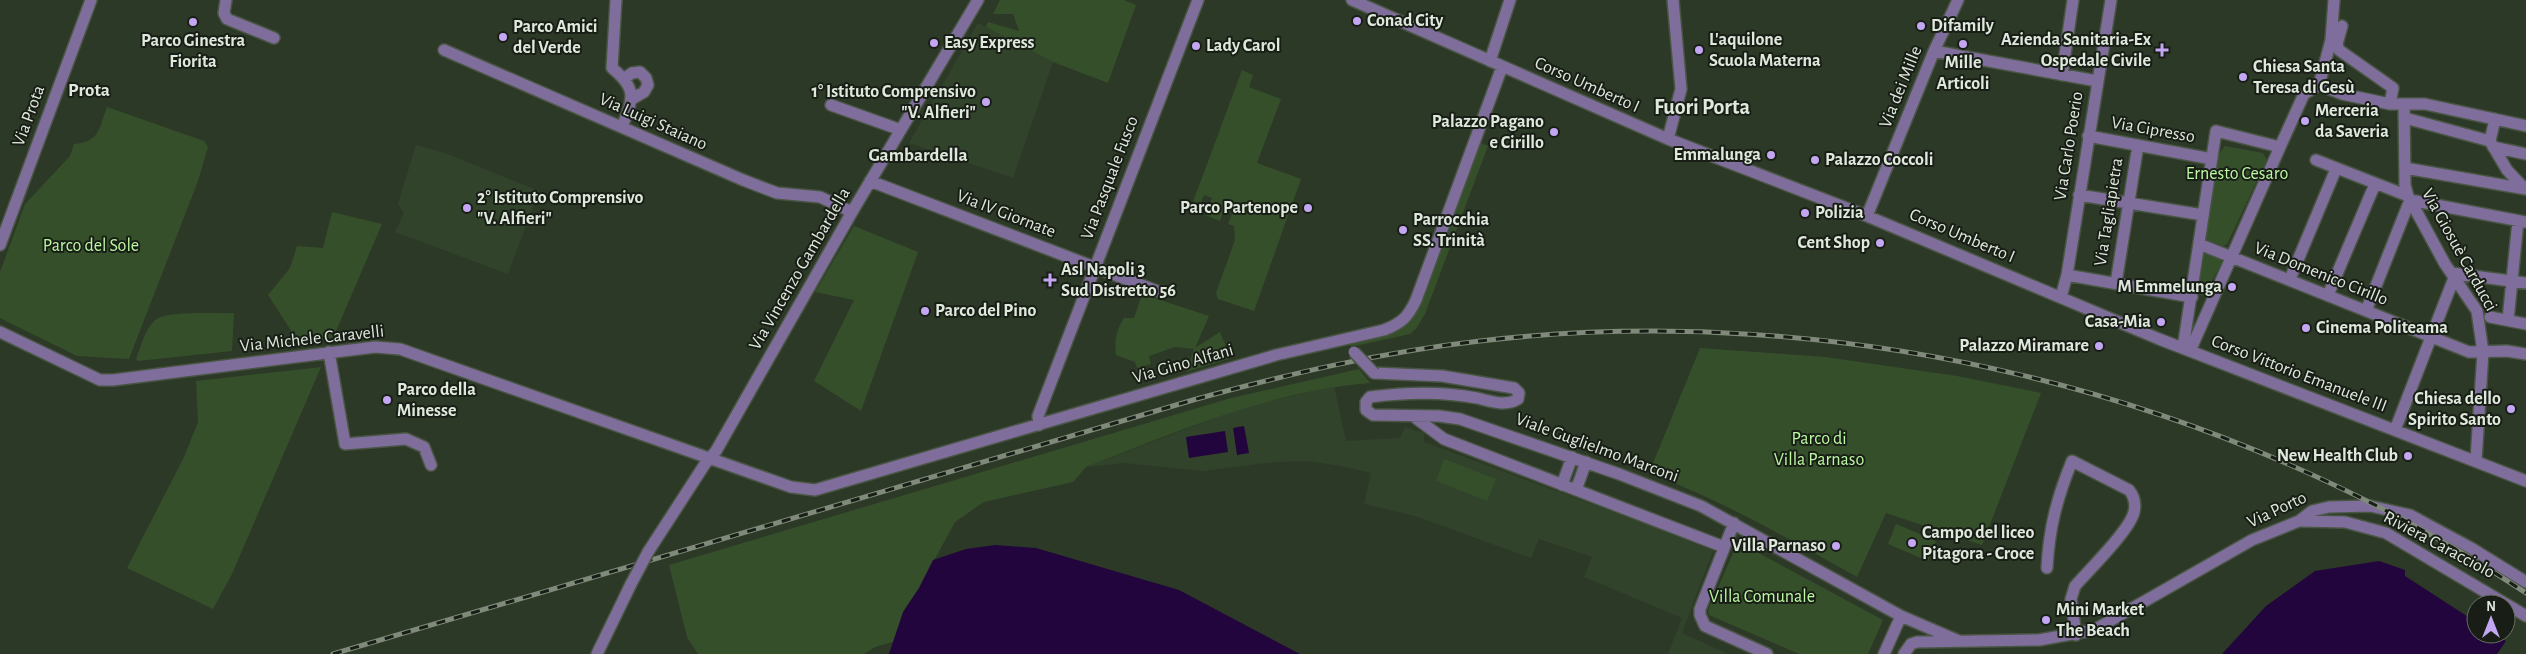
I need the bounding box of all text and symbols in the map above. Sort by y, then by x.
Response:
place label: Conad City [1367,12,1444,30]
marker: Conad City [1351,15,1363,27]
marker: Parco Ginestra Fiorita [187,16,199,28]
place label: Difamily [1931,17,1995,35]
place label: Parco Amici del Verde [513,18,597,57]
marker: Difamily [1915,20,1927,32]
marker: Parco Amici del Verde [497,31,509,43]
place label: L'aquilone Scuola Materna [1709,31,1821,70]
place label: Azienda Sanitaria-Ex Ospedale Civile [2001,31,2152,70]
place label: Parco Ginestra Fiorita [141,32,245,71]
place label: Easy Express [944,34,1035,52]
marker: Easy Express [928,37,940,49]
place label: Lady Carol [1206,37,1280,55]
marker: Mille Articoli [1957,38,1969,50]
marker: Lady Carol [1190,40,1202,52]
marker: Azienda Sanitaria-Ex Ospedale Civile [2155,43,2169,57]
marker: L'aquilone Scuola Materna [1693,44,1705,56]
street label: Via dei Mille [1876,44,1926,130]
street label: Corso Umberto I [1532,54,1642,116]
place label: Mille Articoli [1936,54,1990,93]
place label: Chiesa Santa Teresa di Gesù [2253,58,2355,97]
marker: Chiesa Santa Teresa di Gesù [2237,71,2249,83]
district label: Prota [68,81,110,100]
street label: Via Prota [10,83,48,149]
place label: 1° Istituto Comprensivo "V. Alfieri" [812,83,976,122]
street label: Via Luigi Staiano [596,90,710,154]
street label: Via Carlo Poerio [2051,90,2087,202]
marker: 1° Istituto Comprensivo "V. Alfieri" [980,96,992,108]
district label: Fuori Porta [1654,96,1751,118]
place label: Merceria da Saveria [2315,102,2389,141]
place label: Palazzo Pagano e Cirillo [1432,113,1544,152]
street label: Via Pasquale Fusco [1078,114,1142,242]
street label: Via Cipresso [2110,114,2196,146]
marker: Merceria da Saveria [2299,115,2311,127]
marker: Palazzo Pagano e Cirillo [1548,126,1560,138]
district label: Gambardella [868,146,968,165]
place label: Emmalunga [1673,146,1761,164]
marker: Emmalunga [1765,149,1777,161]
place label: Palazzo Coccoli [1825,151,1933,169]
marker: Palazzo Coccoli [1809,154,1821,166]
street label: Via Tagliapietra [2092,157,2126,267]
park label: Ernesto Cesaro [2186,165,2288,183]
street label: Via Vincenzo Gambardella [746,185,854,353]
street label: Via Giosuè Carducci [2418,186,2500,314]
street label: Via IV Giornate [954,187,1058,241]
place label: 2° Istituto Comprensivo "V. Alfieri" [477,189,644,228]
place label: Parco Partenope [1180,199,1298,217]
marker: 2° Istituto Comprensivo "V. Alfieri" [461,202,473,214]
marker: Parco Partenope [1302,202,1314,214]
place label: Polizia [1815,204,1864,222]
street label: Corso Umberto I [1907,206,2017,266]
marker: Polizia [1799,207,1811,219]
place label: Parrocchia SS. Trinità [1413,211,1490,250]
marker: Parrocchia SS. Trinità [1397,224,1409,236]
place label: Cent Shop [1797,234,1870,252]
park label: Parco del Sole [43,237,139,255]
marker: Cent Shop [1874,237,1886,249]
street label: Via Domenico Cirillo [2251,239,2391,309]
place label: Asl Napoli 3 Sud Distretto 56 [1061,261,1176,300]
marker: Asl Napoli 3 Sud Distretto 56 [1043,273,1057,287]
place label: M Emmelunga [2118,278,2222,296]
marker: M Emmelunga [2226,281,2238,293]
place label: Parco del Pino [935,302,1036,320]
marker: Parco del Pino [919,305,931,317]
place label: Casa-Mia [2085,313,2151,331]
marker: Casa-Mia [2155,316,2167,328]
place label: Cinema Politeama [2316,319,2448,337]
street label: Via Michele Caravelli [239,322,385,356]
marker: Cinema Politeama [2300,322,2312,334]
street label: Corso Vittorio Emanuele III [2209,332,2389,416]
place label: Palazzo Miramare [1959,337,2089,355]
marker: Palazzo Miramare [2093,340,2105,352]
street label: Via Gino Alfani [1131,341,1235,387]
place label: Parco della Minesse [397,381,476,420]
place label: Chiesa dello Spirito Santo [2408,390,2501,429]
marker: Parco della Minesse [381,394,393,406]
marker: Chiesa dello Spirito Santo [2505,403,2517,415]
street label: Viale Guglielmo Marconi [1513,410,1681,486]
park label: Parco di Villa Parnaso [1774,430,1864,469]
place label: New Health Club [2277,447,2398,465]
marker: New Health Club [2402,450,2414,462]
street label: Via Porto [2245,488,2310,532]
street label: Riviera Caracciolo [2380,508,2498,582]
place label: Campo del liceo Pitagora - Croce [1922,524,2035,563]
place label: Villa Parnaso [1732,537,1826,555]
marker: Campo del liceo Pitagora - Croce [1906,537,1918,549]
marker: Villa Parnaso [1830,540,1842,552]
park label: Villa Comunale [1709,588,1815,606]
north arrow [2466,594,2516,644]
text: N [2486,600,2496,614]
place label: Mini Market The Beach [2056,601,2144,640]
marker: Mini Market The Beach [2040,614,2052,626]

